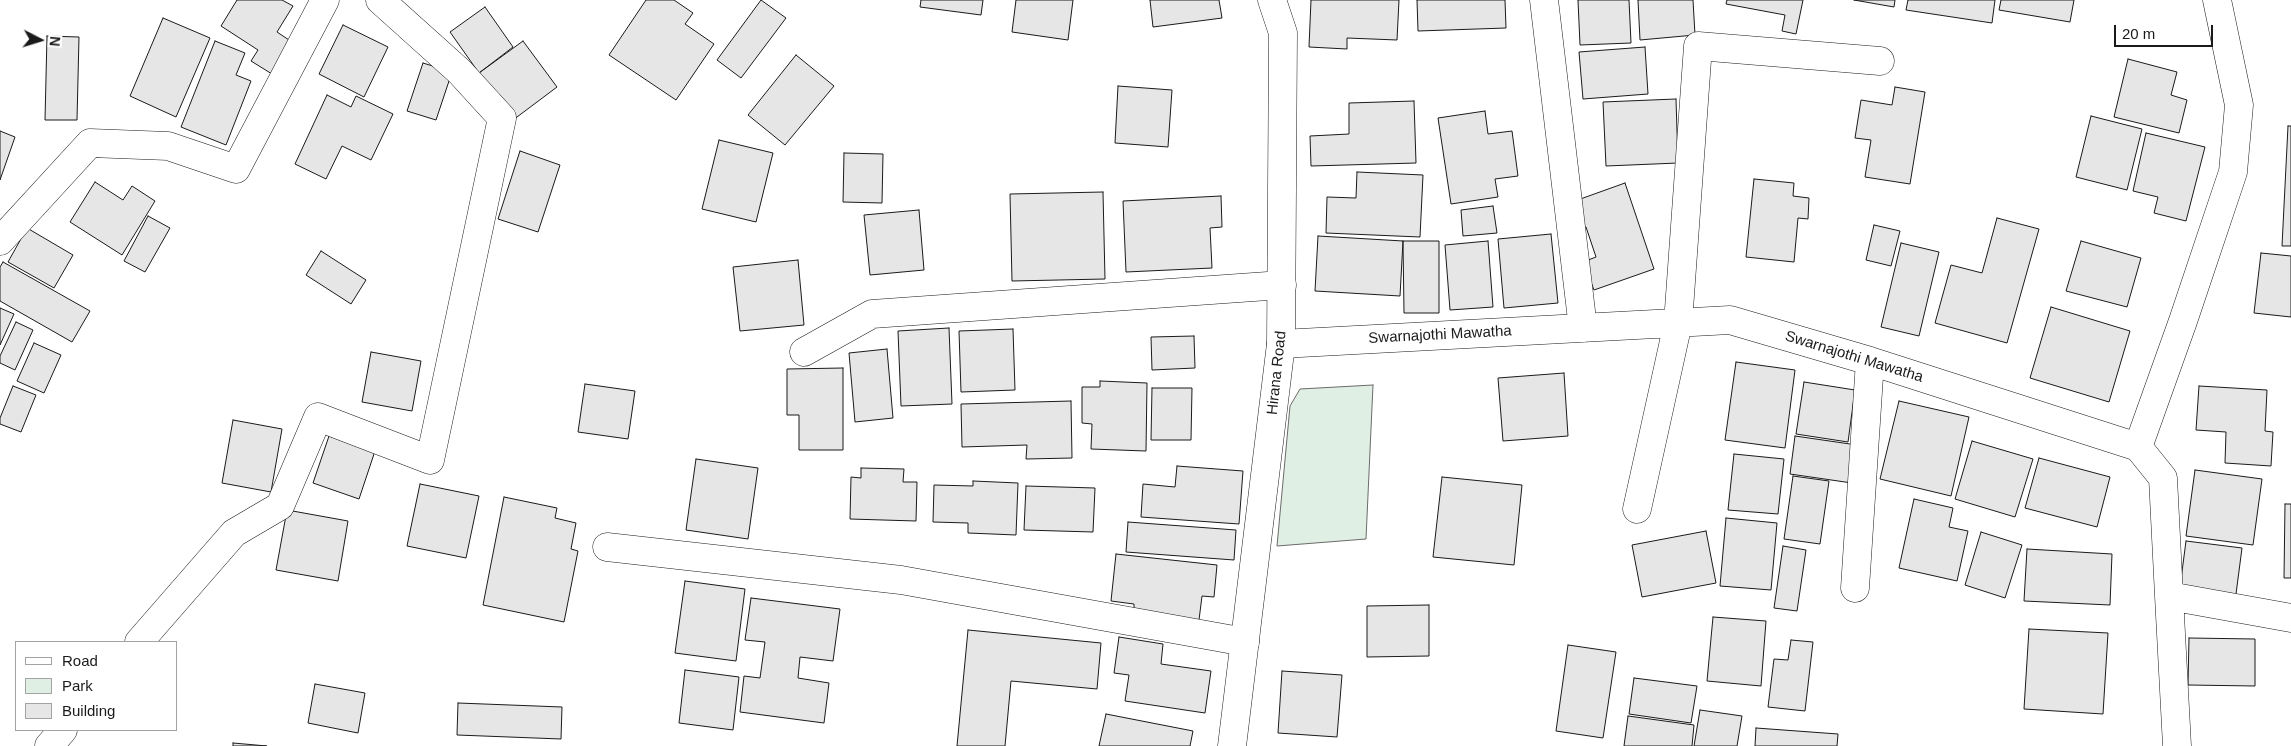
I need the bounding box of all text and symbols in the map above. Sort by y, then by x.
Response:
north arrow [15,15,65,65]
scale bar [2116,15,2215,47]
text: 20 m [2122,25,2155,42]
text: N [47,36,63,47]
street label: Swarnajothi Mawatha [1368,322,1512,348]
street label: Swarnajothi Mawatha [1783,327,1925,387]
street label: Hirana Road [1264,330,1290,416]
legend [15,641,178,731]
text: Road [62,652,98,669]
text: Park [62,677,93,694]
text: Building [62,702,115,719]

